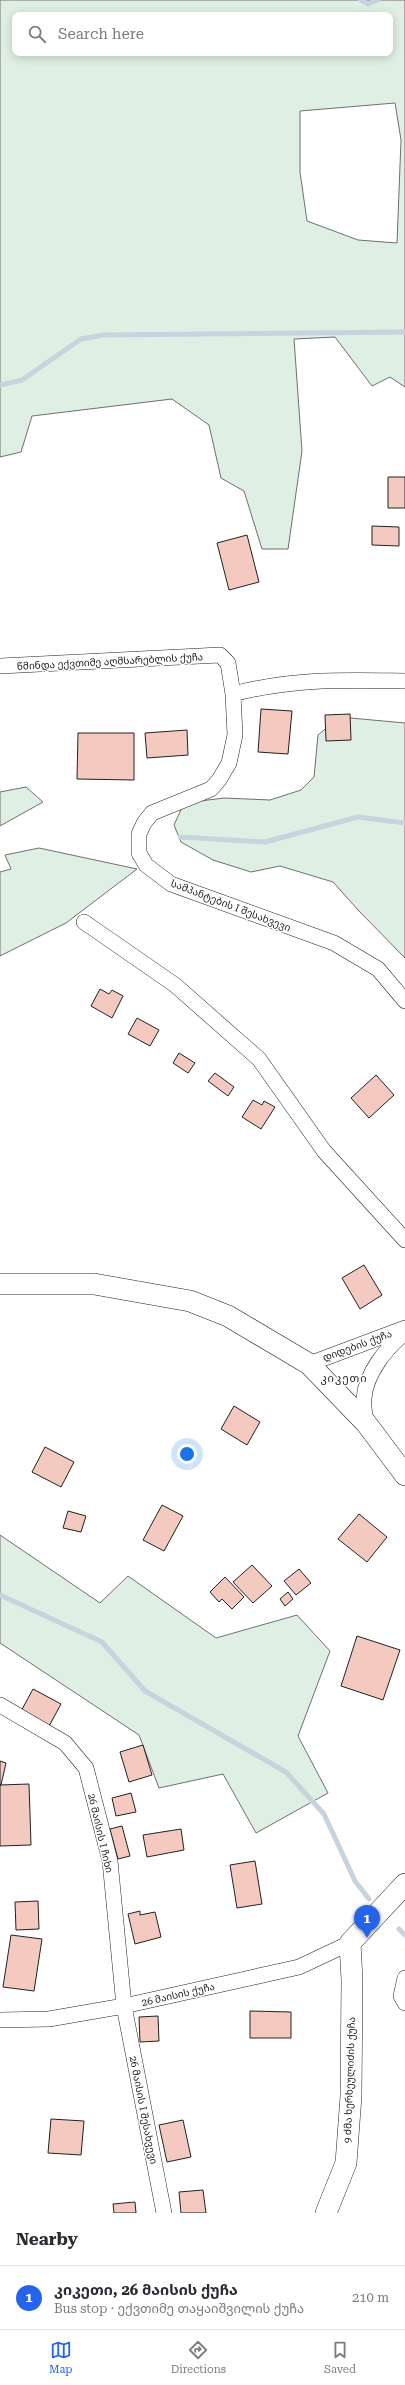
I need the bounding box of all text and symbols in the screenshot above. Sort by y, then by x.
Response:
search box [12,12,393,56]
icon: search [26,23,48,45]
text: Search here [58,25,144,43]
street label: წმინდა ექვთიმე აღმსარებლის ქუჩა [17,651,204,673]
street label: სამპანტების I შესახვევი [169,878,292,934]
street label: დიდების ქუჩა [321,1328,394,1364]
district label: კიკეთი [320,1372,368,1385]
your location [177,1444,197,1464]
street label: 26 მაისის I ჩიხი [86,1792,115,1874]
pin: 1 [354,1905,380,1938]
street label: 26 მაისის ქუჩა [140,1981,216,2009]
street label: 9 ძმა ხერხეულიძის ქუჩა [342,2017,358,2143]
street label: 26 მაისის I შესახვევი [127,2055,159,2166]
text: Nearby [16,2229,78,2249]
text: კიკეთი, 26 მაისის ქუჩა [54,2281,238,2299]
text: 1 [25,2290,33,2305]
text: 210 m [352,2290,389,2305]
text: Bus stop · ექვთიმე თაყაიშვილის ქუჩა [54,2301,304,2316]
tab: Map [49,2339,73,2376]
tab: Directions [171,2339,226,2376]
tab: Saved [324,2339,356,2376]

